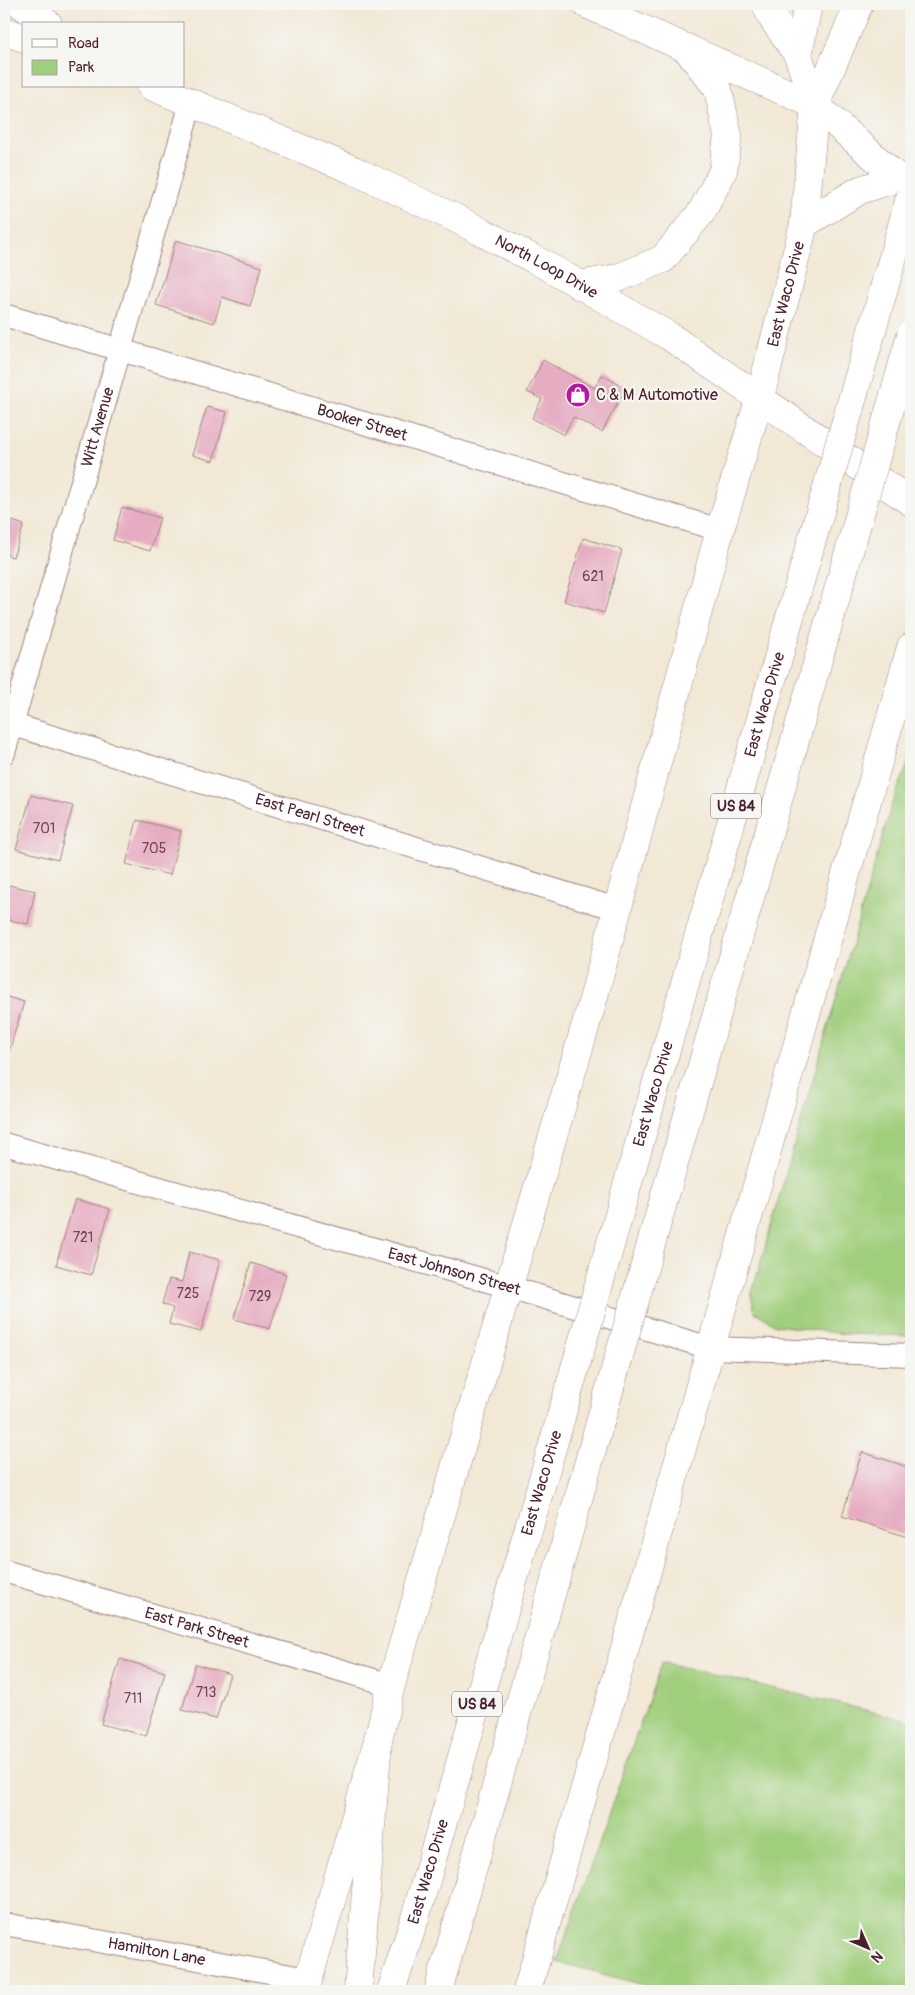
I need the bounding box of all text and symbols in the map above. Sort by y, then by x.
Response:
legend [22,22,185,88]
text: Road [68,34,99,53]
text: Park [68,58,95,77]
street label: North Loop Drive [492,231,601,303]
street label: East Waco Drive [763,239,809,349]
shop icon: C & M Automotive [565,382,591,408]
street label: Witt Avenue [77,385,119,469]
place label: C & M Automotive [596,385,718,405]
street label: Booker Street [315,400,410,446]
house number: 621 [582,568,604,585]
street label: East Waco Drive [740,650,789,759]
street label: East Pearl Street [253,789,368,842]
road number: US 84 [711,794,761,818]
house number: 701 [33,820,55,837]
house number: 705 [142,840,166,857]
street label: East Waco Drive [629,1039,678,1149]
house number: 721 [73,1229,93,1246]
street label: East Johnson Street [386,1243,524,1300]
house number: 725 [177,1285,199,1302]
house number: 729 [249,1288,271,1305]
street label: East Waco Drive [517,1428,567,1538]
street label: East Park Street [142,1603,252,1653]
house number: 713 [196,1684,217,1701]
house number: 711 [124,1690,142,1707]
road number: US 84 [452,1692,502,1716]
street label: East Waco Drive [404,1817,453,1927]
north arrow [842,1922,892,1972]
street label: Hamilton Lane [106,1933,207,1970]
text: N [867,1947,886,1966]

